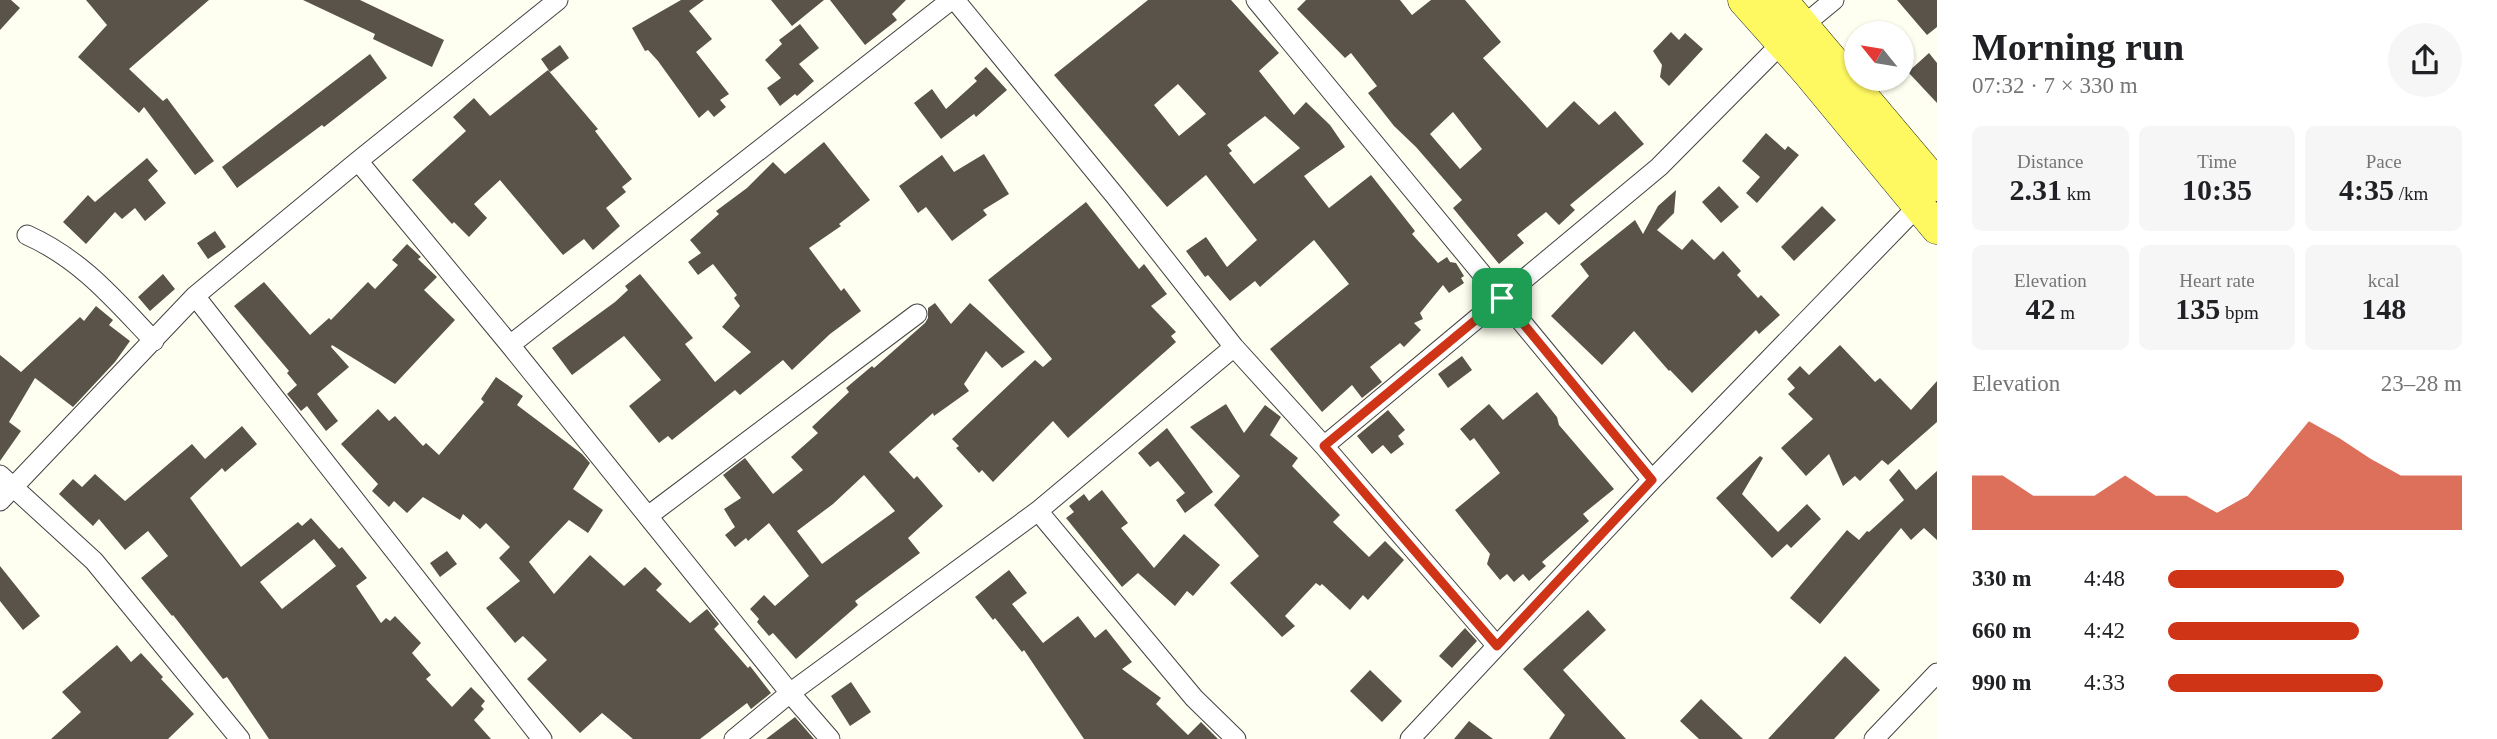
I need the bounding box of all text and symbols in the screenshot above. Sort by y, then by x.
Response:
north arrow [1844,21,1914,91]
map controls [1844,21,1914,91]
button: share [2388,23,2462,97]
text: Morning run [1972,26,2184,68]
text: 07:32 · 7 × 330 m [1972,73,2138,98]
text: Distance [2017,151,2084,172]
text: Time [2197,151,2237,172]
text: Pace [2366,151,2402,172]
text: 2.31 [2010,173,2062,206]
text: 10:35 [2182,173,2252,206]
text: 4:35 [2339,173,2394,206]
text: km [2062,183,2091,204]
text: /km [2394,183,2428,204]
pin [1472,268,1532,328]
text: Elevation [2014,270,2087,291]
text: Heart rate [2179,270,2255,291]
text: kcal [2368,270,2399,291]
icon: arrive [1483,279,1521,317]
text: 42 [2026,292,2056,325]
text: 135 [2175,292,2220,325]
text: 148 [2361,292,2406,325]
text: m [2056,302,2075,323]
text: bpm [2220,302,2259,323]
text: Elevation [1972,371,2060,396]
text: 23–28 m [2381,371,2462,396]
text: 330 m [1972,566,2031,591]
text: 4:48 [2084,566,2125,591]
text: 660 m [1972,618,2031,643]
text: 4:42 [2084,618,2125,643]
text: 990 m [1972,670,2031,695]
text: 4:33 [2084,670,2125,695]

